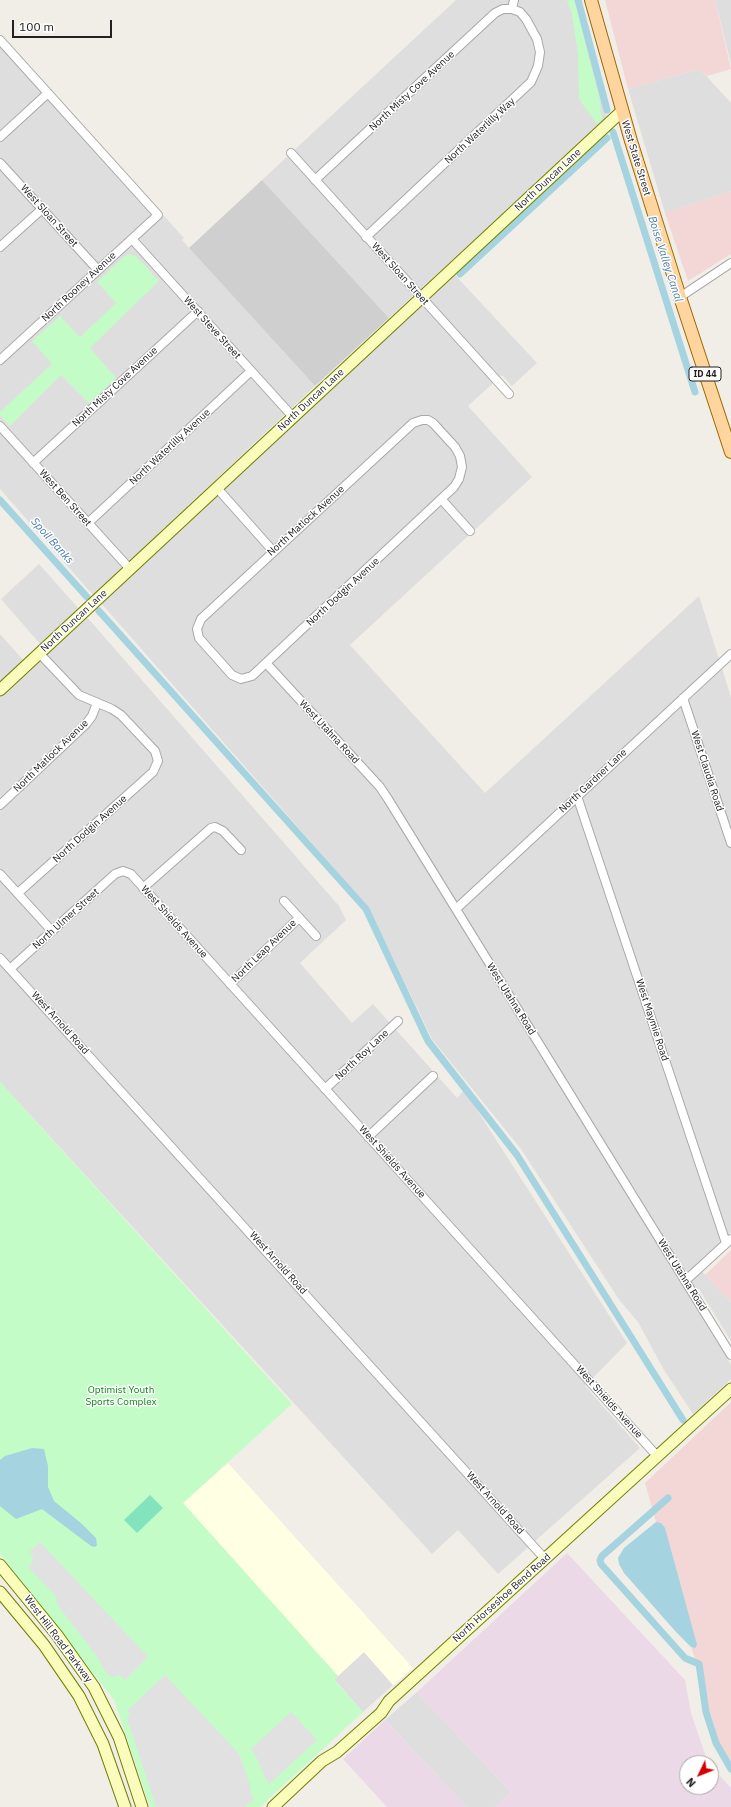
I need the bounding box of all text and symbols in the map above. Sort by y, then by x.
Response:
scale bar [14,12,114,38]
text: 100 m [19,19,54,34]
street label: North Misty Cove Avenue [367,48,457,134]
street label: North Waterlilly Way [442,95,518,167]
street label: West State Street [619,119,653,197]
street label: North Duncan Lane [512,146,584,214]
street label: West Sloan Street [18,182,80,250]
water label: Boise Valley Canal [645,214,685,304]
street label: West Sloan Street [369,240,431,308]
street label: North Rooney Avenue [39,249,119,325]
street label: West Steve Street [181,294,243,362]
street label: North Misty Cove Avenue [70,344,160,430]
street label: North Duncan Lane [275,366,347,434]
road number: ID 44 [689,367,721,381]
street label: North Waterlilly Avenue [127,406,213,488]
street label: West Ben Street [36,467,94,529]
street label: North Matlock Avenue [265,483,347,559]
water label: Spoil Banks [28,515,76,567]
street label: North Dodgin Avenue [304,555,382,629]
street label: North Duncan Lane [38,587,110,655]
street label: West Utahna Road [296,698,362,766]
street label: North Matlock Avenue [11,717,91,795]
street label: West Claudia Road [688,729,726,813]
street label: North Gardner Lane [557,746,629,816]
street label: North Dodgin Avenue [51,793,129,865]
street label: West Shields Avenue [138,883,210,961]
street label: North Ulmer Street [30,886,102,952]
street label: North Leap Avenue [229,917,299,985]
street label: West Utahna Road [484,961,538,1037]
street label: West Maymie Road [633,978,671,1062]
street label: West Arnold Road [29,989,91,1057]
street label: North Roy Lane [333,1027,391,1083]
street label: West Shields Avenue [356,1123,428,1201]
street label: West Arnold Road [247,1229,309,1297]
street label: West Utahna Road [655,1237,709,1313]
street label: West Shields Avenue [573,1363,645,1441]
park label: Optimist Youth Sports Complex [85,1384,157,1408]
street label: West Arnold Road [464,1469,526,1537]
street label: North Horseshoe Bend Road [451,1551,553,1645]
street label: West Hill Road Parkway [21,1593,95,1685]
north arrow [679,1755,719,1795]
text: N [683,1775,699,1790]

